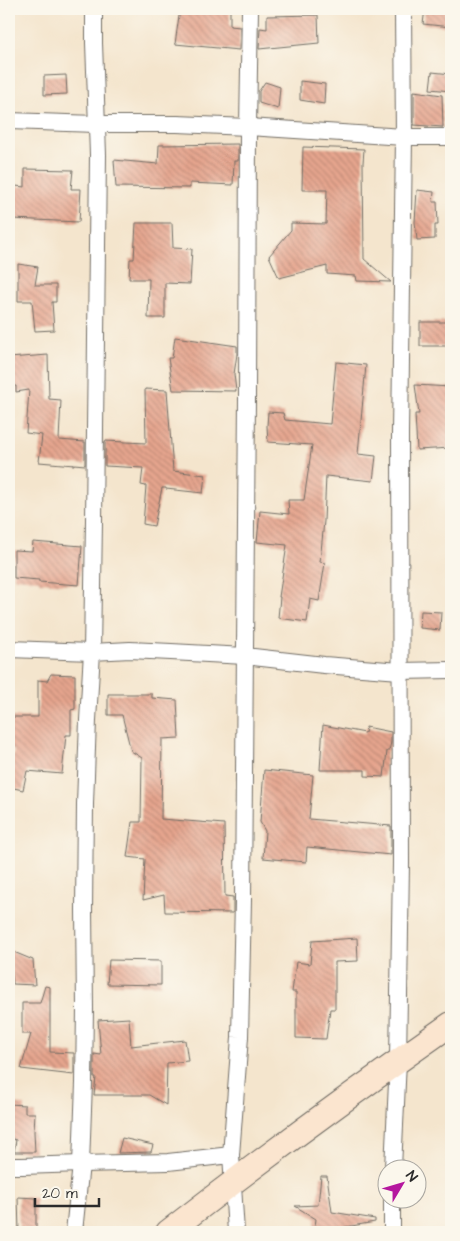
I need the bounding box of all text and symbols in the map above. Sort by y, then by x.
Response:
north arrow [378,1158,428,1208]
text: N [401,1167,422,1186]
scale bar [35,1176,99,1208]
text: 20 m [42,1183,78,1204]

